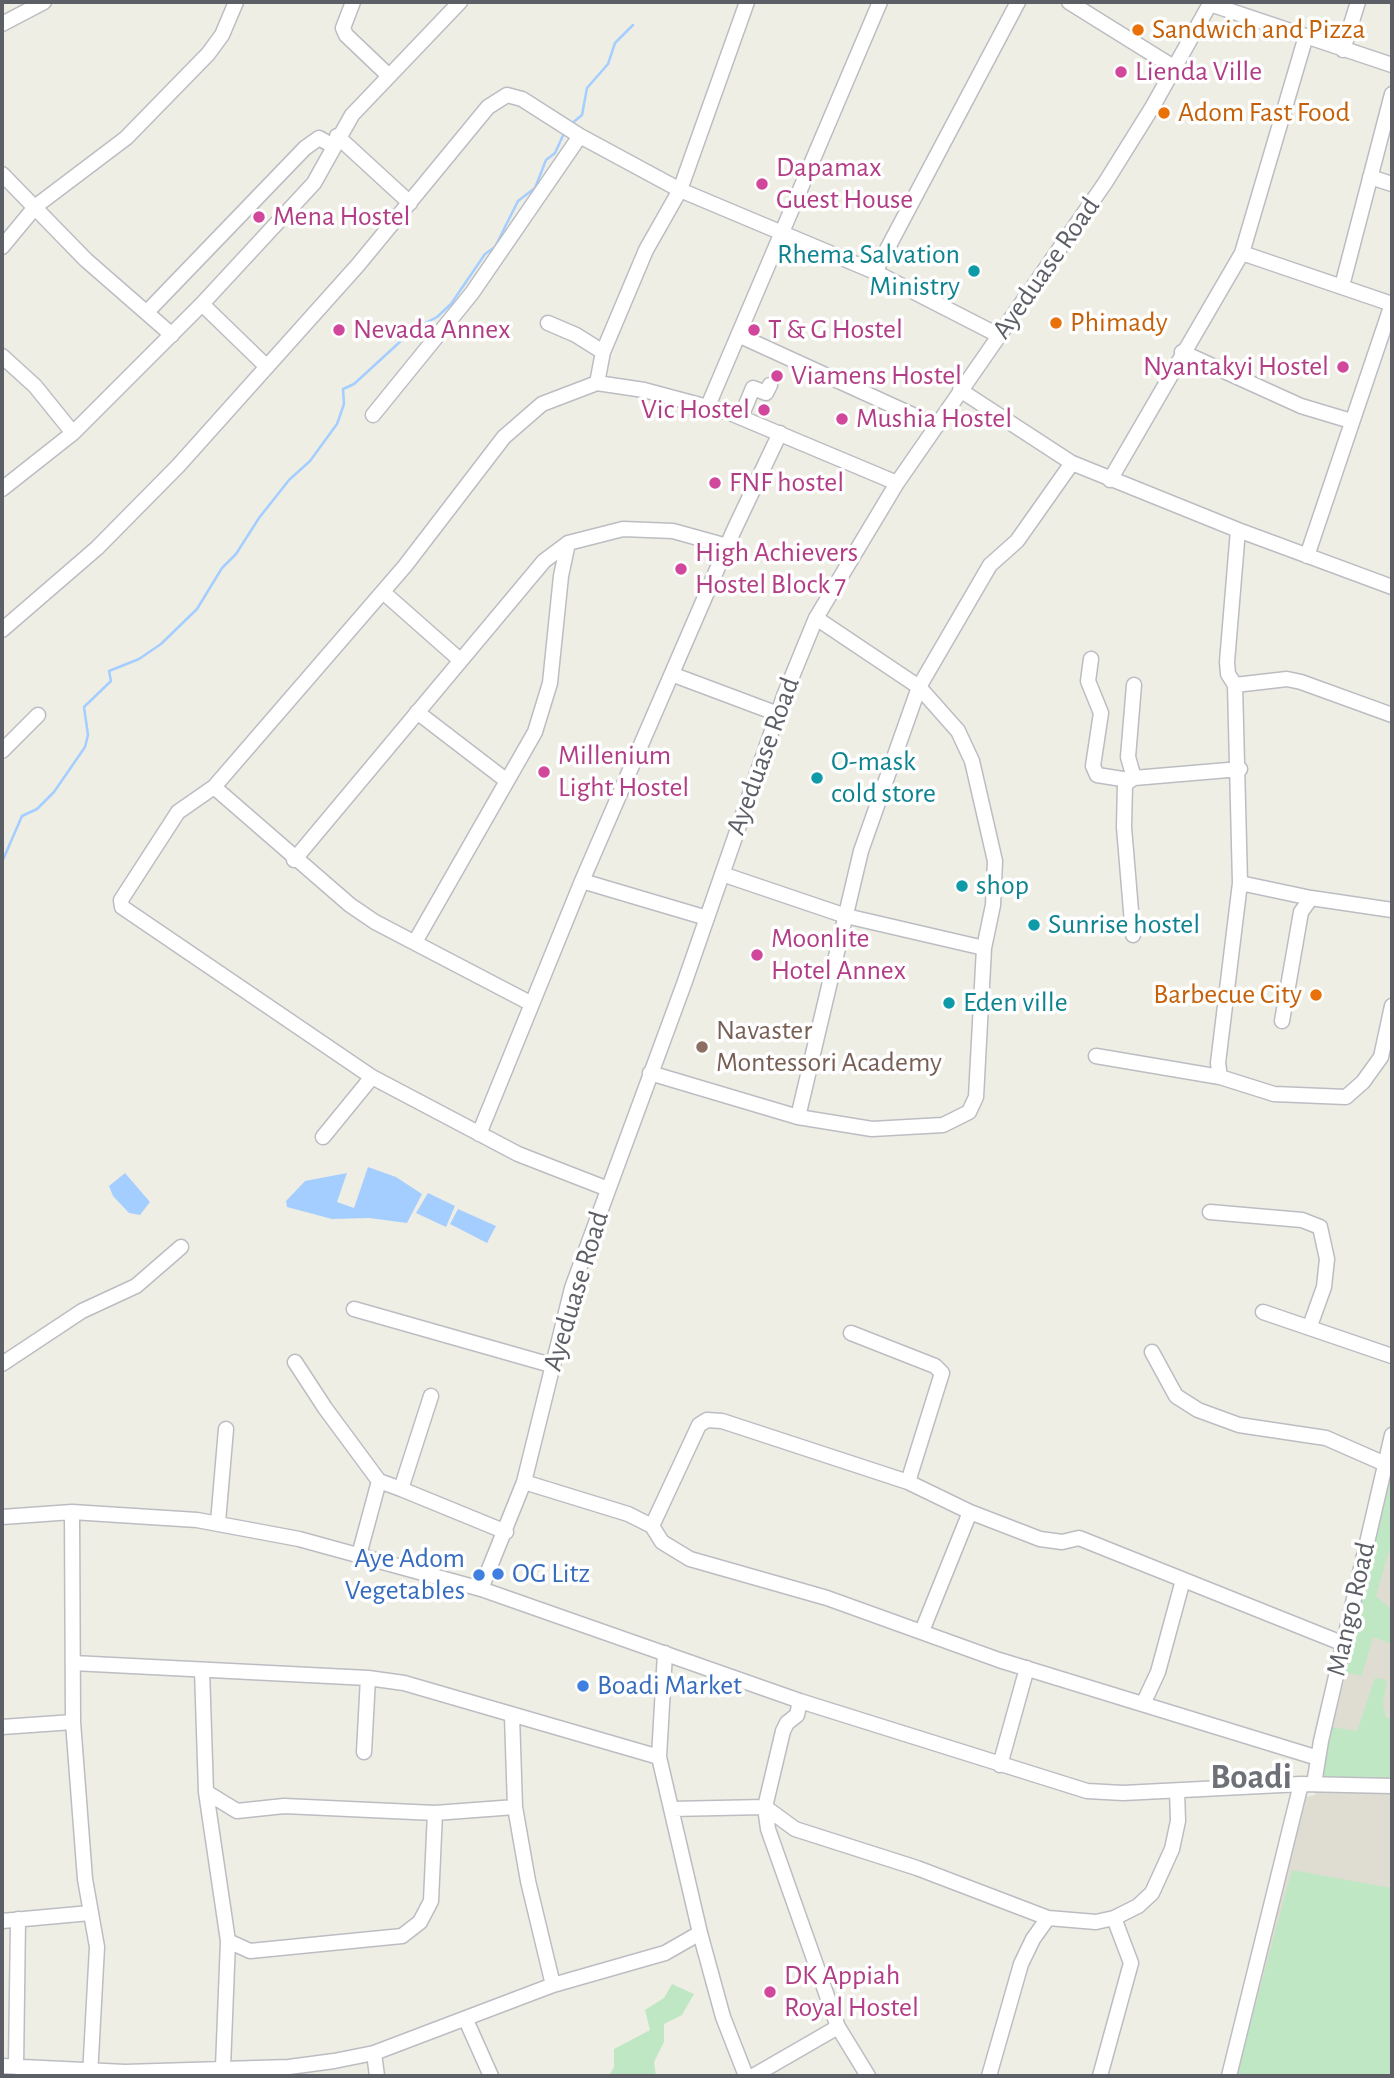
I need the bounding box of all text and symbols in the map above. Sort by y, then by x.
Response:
place label: Sandwich and Pizza [1152,13,1365,47]
marker: Sandwich and Pizza [1130,22,1146,38]
place label: Lienda Ville [1135,55,1262,89]
marker: Lienda Ville [1113,64,1129,80]
place label: Adom Fast Food [1178,96,1350,130]
marker: Adom Fast Food [1156,105,1172,121]
place label: Dapamax Guest House [776,151,913,217]
marker: Dapamax Guest House [754,176,770,192]
street label: Ayeduase Road [985,191,1107,345]
place label: Mena Hostel [273,200,411,234]
marker: Mena Hostel [251,209,267,225]
place label: Rhema Salvation Ministry [777,238,960,304]
marker: Rhema Salvation Ministry [966,263,982,279]
place label: Phimady [1070,306,1168,340]
place label: Nevada Annex [353,313,510,347]
place label: T & G Hostel [768,313,903,347]
marker: Phimady [1048,315,1064,331]
marker: Nevada Annex [331,322,347,338]
marker: T & G Hostel [746,322,762,338]
place label: Nyantakyi Hostel [1143,350,1329,384]
place label: Viamens Hostel [791,359,962,393]
marker: Nyantakyi Hostel [1335,359,1351,375]
marker: Viamens Hostel [769,368,785,384]
place label: Vic Hostel [641,393,750,427]
marker: Vic Hostel [756,402,772,418]
place label: Mushia Hostel [856,402,1012,436]
marker: Mushia Hostel [834,411,850,427]
place label: FNF hostel [729,466,844,500]
marker: FNF hostel [707,475,723,491]
place label: High Achievers Hostel Block 7 [695,536,858,602]
marker: High Achievers Hostel Block 7 [673,561,689,577]
street label: Ayeduase Road [719,673,807,839]
place label: Millenium Light Hostel [558,739,689,805]
place label: O-mask cold store [831,745,936,811]
marker: Millenium Light Hostel [536,764,552,780]
marker: O-mask cold store [809,770,825,786]
place label: shop [976,869,1029,903]
marker: shop [954,878,970,894]
place label: Sunrise hostel [1048,908,1200,942]
marker: Sunrise hostel [1026,917,1042,933]
place label: Moonlite Hotel Annex [771,922,906,988]
marker: Moonlite Hotel Annex [749,947,765,963]
place label: Barbecue City [1153,978,1302,1012]
place label: Eden ville [963,986,1068,1020]
marker: Barbecue City [1308,987,1324,1003]
marker: Eden ville [941,995,957,1011]
place label: Navaster Montessori Academy [716,1014,942,1080]
marker: Navaster Montessori Academy [694,1039,710,1055]
street label: Ayeduase Road [536,1207,616,1375]
street label: Mango Road [1319,1539,1383,1679]
place label: Aye Adom Vegetables [345,1542,465,1608]
place label: OG Litz [512,1557,590,1591]
marker: OG Litz [490,1566,506,1582]
marker: Aye Adom Vegetables [471,1567,487,1583]
place label: Boadi Market [597,1669,742,1703]
marker: Boadi Market [575,1678,591,1694]
district label: Boadi [1210,1756,1292,1798]
place label: DK Appiah Royal Hostel [784,1959,919,2025]
marker: DK Appiah Royal Hostel [762,1984,778,2000]

